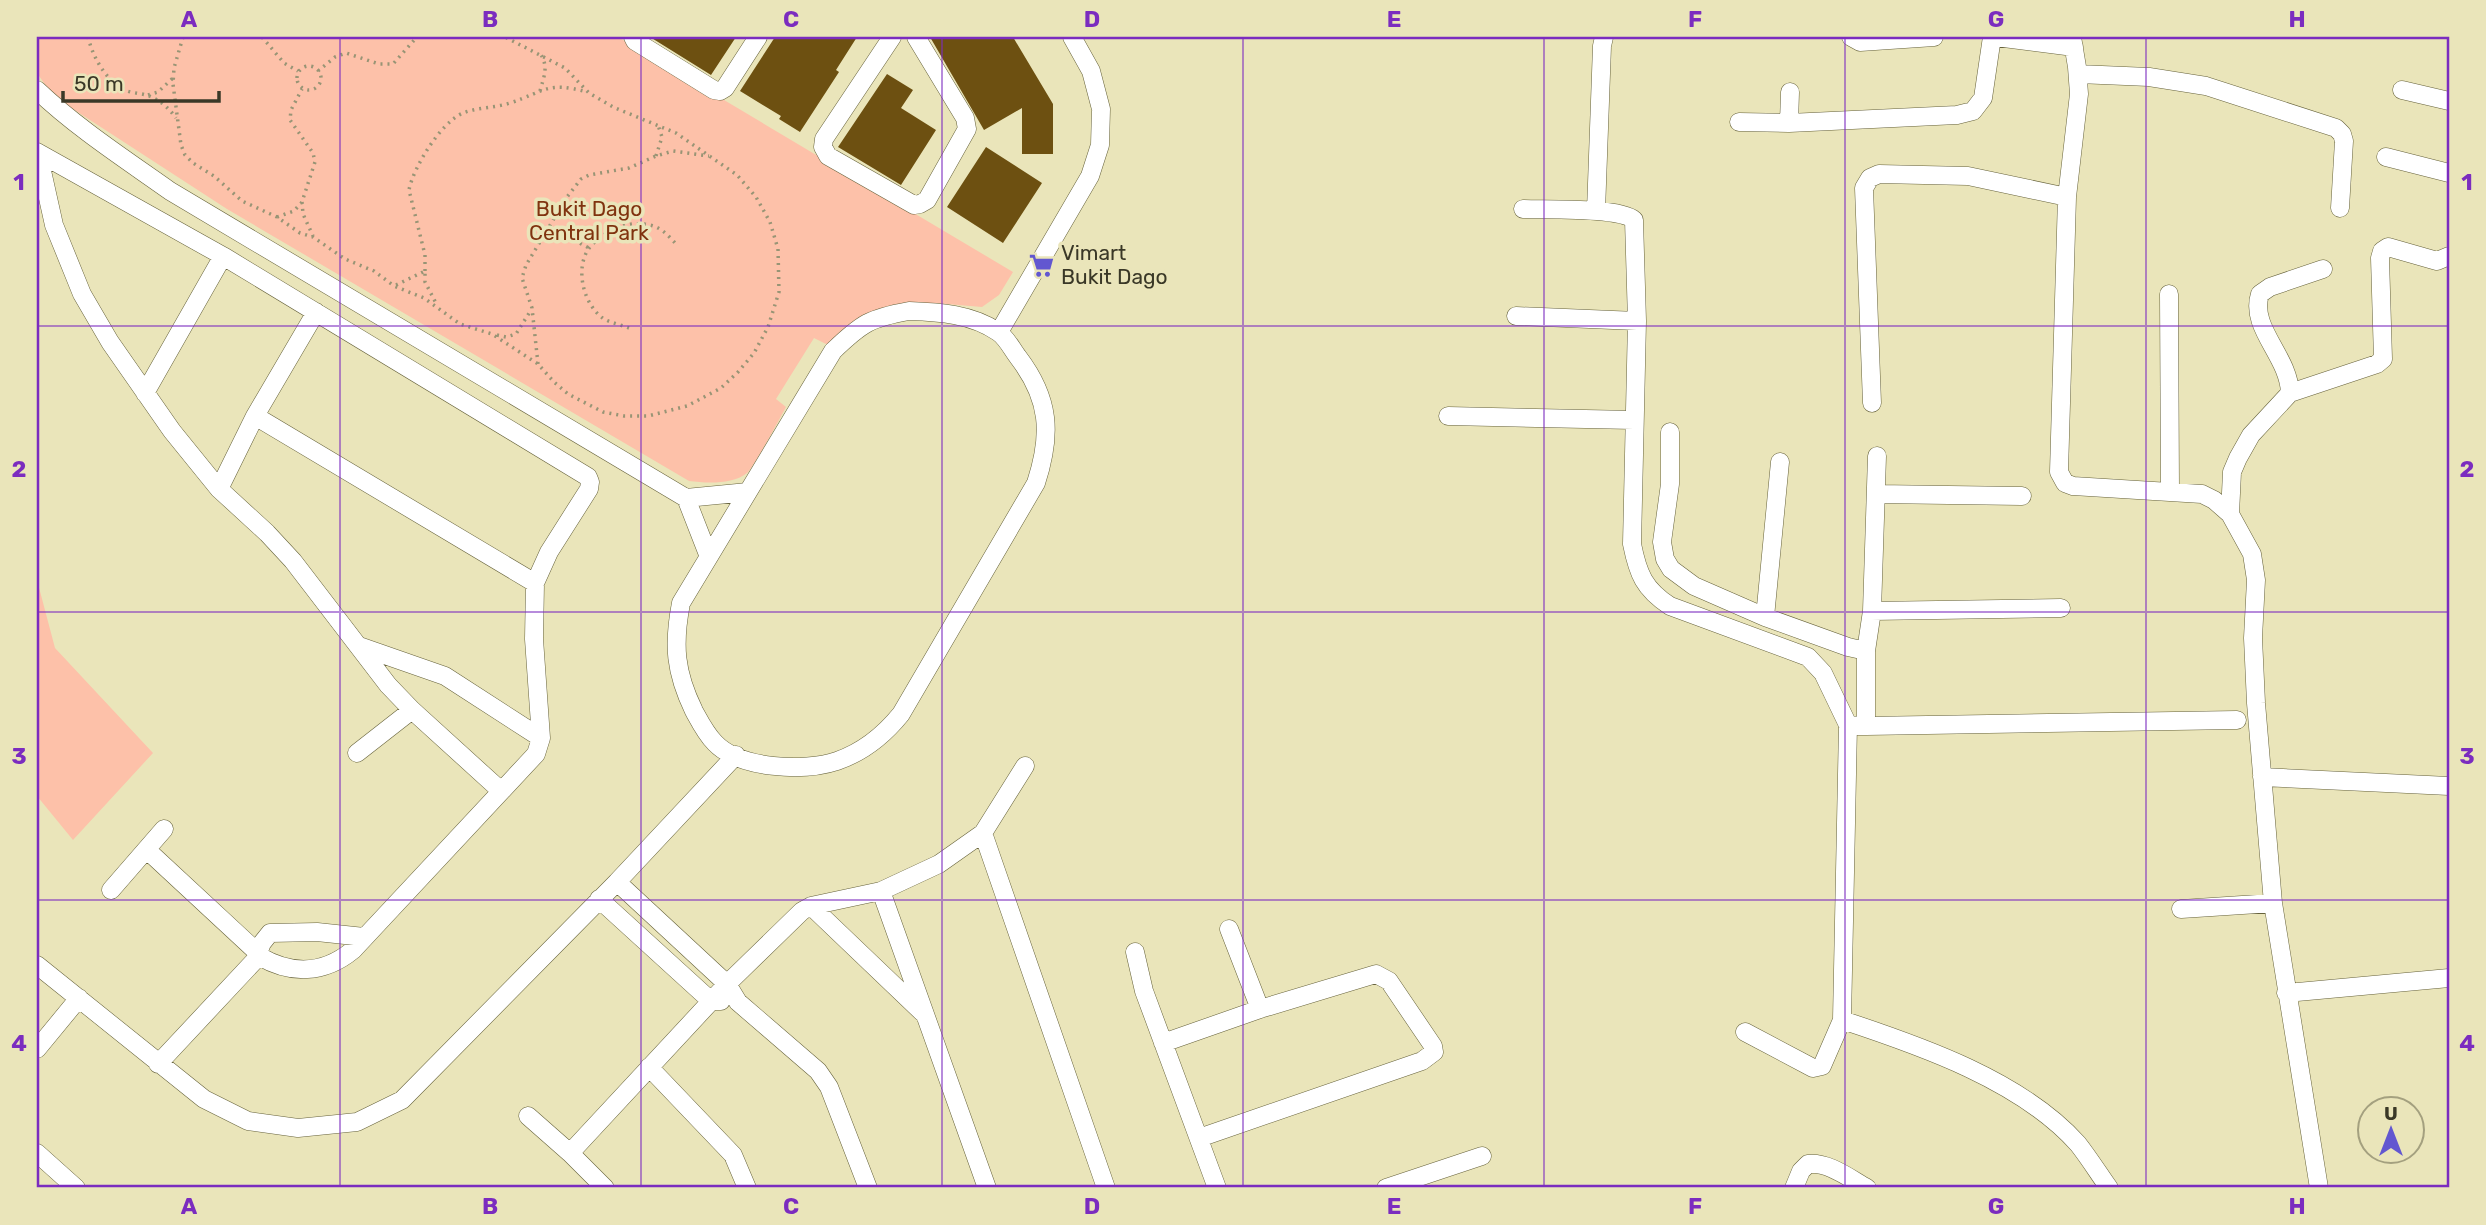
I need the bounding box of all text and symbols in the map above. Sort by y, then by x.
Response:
text: A [181,5,198,33]
text: B [482,5,498,33]
text: C [783,5,799,33]
text: D [1084,5,1100,33]
text: E [1387,5,1401,33]
text: F [1688,5,1702,33]
text: G [1988,5,2004,33]
text: H [2288,5,2306,33]
scale bar [63,60,219,104]
text: 50 m [74,71,124,96]
text: 1 [13,168,25,196]
text: 1 [2461,168,2473,196]
park label: Bukit Dago Central Park [529,196,649,245]
place label: Vimart Bukit Dago [1061,240,1168,289]
supermarket icon: Vimart Bukit Dago [1027,251,1055,279]
text: 2 [12,455,26,483]
text: 2 [2460,455,2474,483]
text: 3 [11,742,27,770]
text: 3 [2459,742,2475,770]
text: 4 [11,1029,27,1057]
text: 4 [2459,1029,2475,1057]
north arrow [2356,1096,2426,1166]
text: U [2384,1102,2398,1125]
text: A [181,1192,198,1220]
text: B [482,1192,498,1220]
text: C [783,1192,799,1220]
text: D [1084,1192,1100,1220]
text: E [1387,1192,1401,1220]
text: F [1688,1192,1702,1220]
text: G [1988,1192,2004,1220]
text: H [2288,1192,2306,1220]

